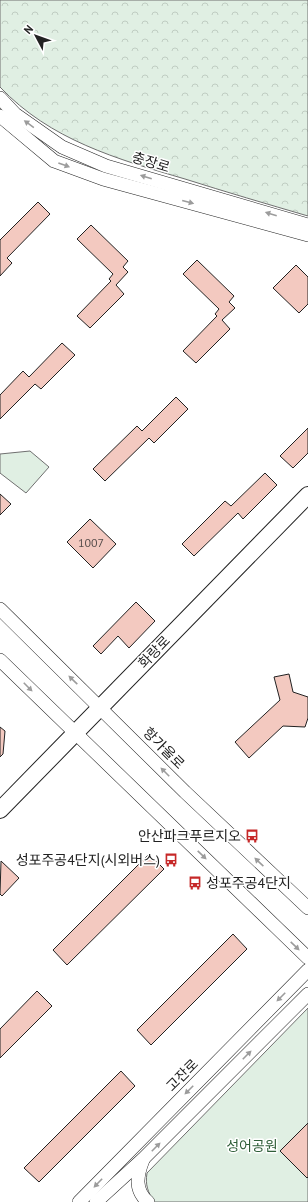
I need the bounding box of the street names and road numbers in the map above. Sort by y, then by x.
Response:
street label: 충장로 [130,148,172,176]
street label: 화랑로 [134,632,174,672]
street label: 항가울로 [139,723,189,773]
street label: 고잔로 [162,1055,202,1095]

